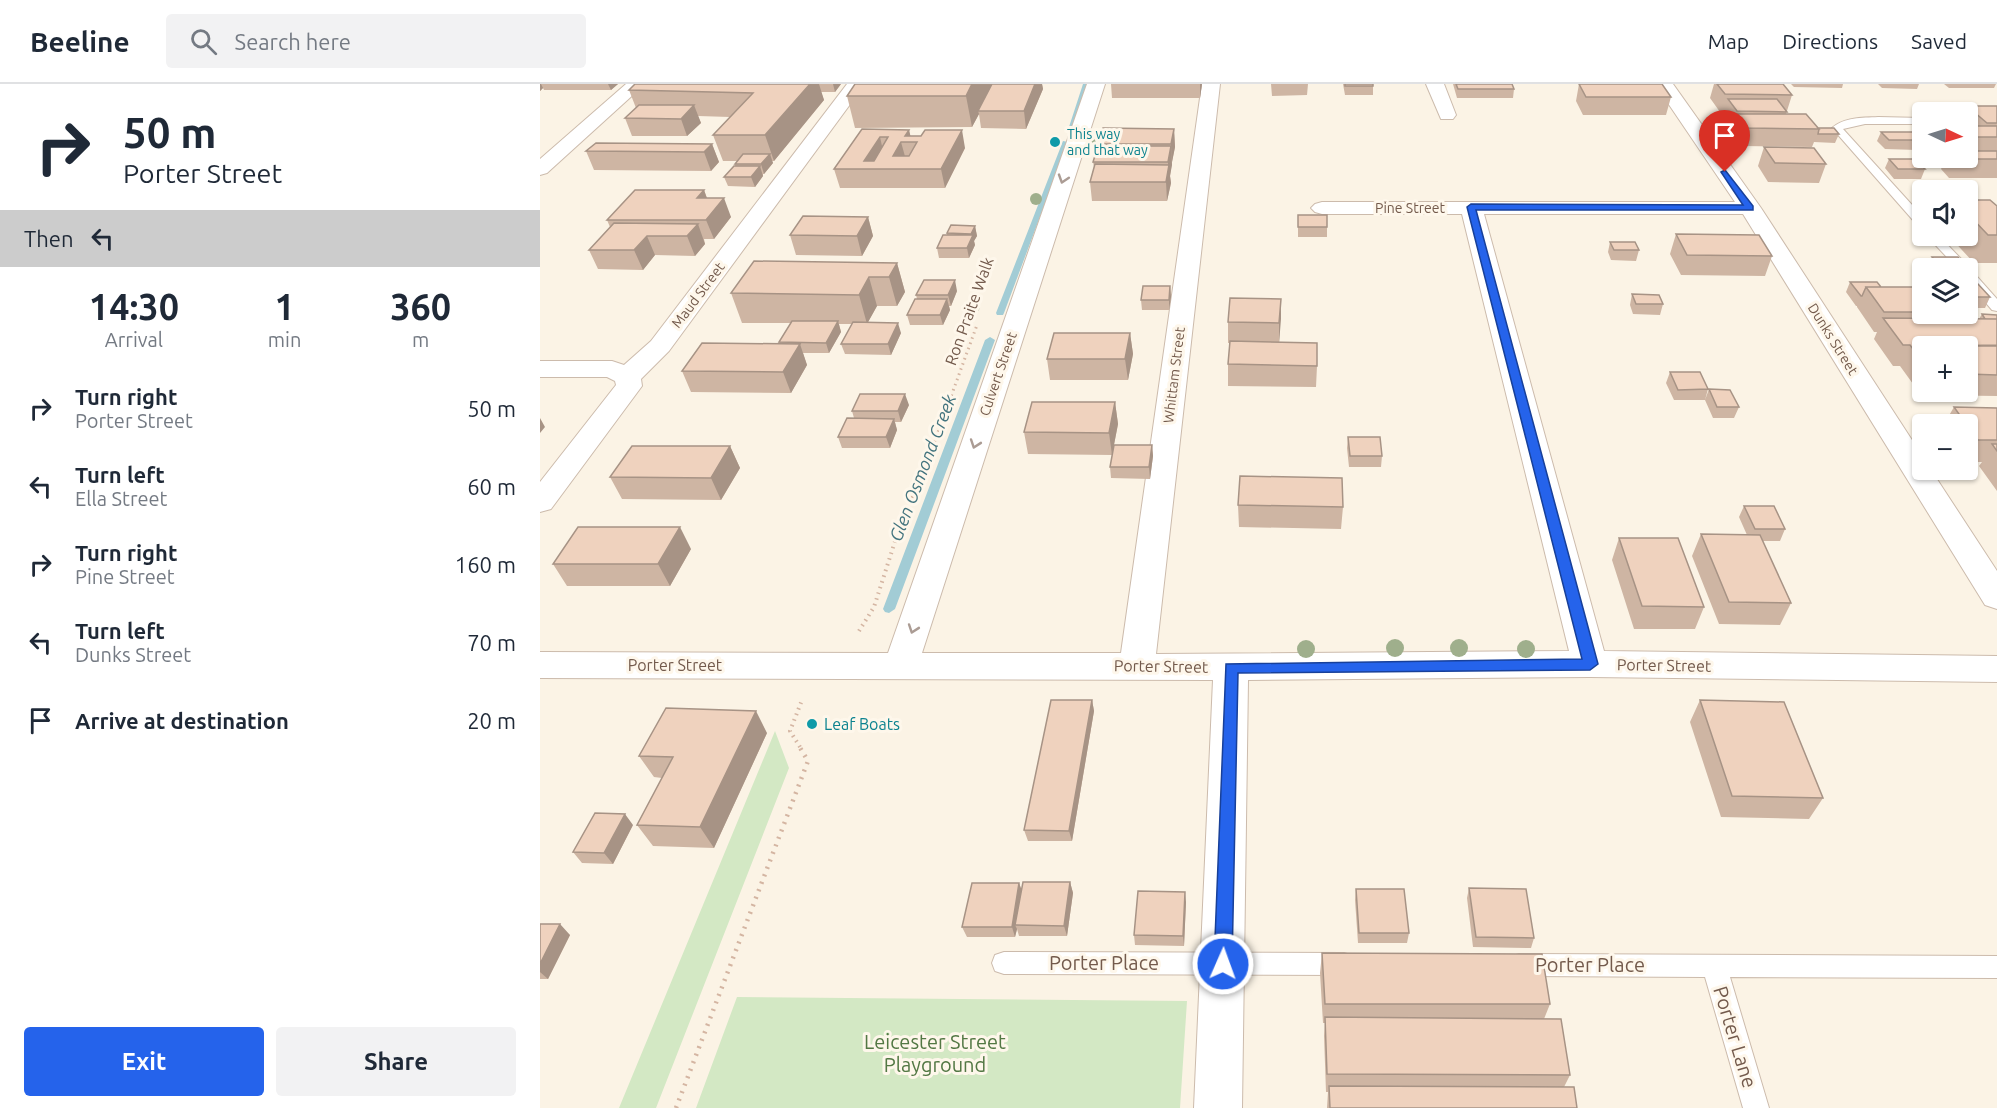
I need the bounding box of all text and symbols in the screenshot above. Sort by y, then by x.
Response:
search box [166,14,586,68]
icon: search [187,25,220,58]
text: Beeline [30,26,130,57]
text: Search here [235,29,351,54]
text: Map [1708,29,1749,53]
text: Directions [1782,29,1878,53]
text: Saved [1911,29,1967,53]
north arrow [1912,102,1978,168]
map controls [1912,102,1978,480]
icon: right [24,108,102,186]
text: 50 m [123,109,217,156]
pin [1699,110,1750,172]
icon: arrive [1708,119,1741,152]
place label: This way and that way [1067,126,1148,158]
marker: This way and that way [1048,135,1062,149]
text: Porter Street [123,158,282,188]
one-way arrow [1058,173,1071,184]
button: sound [1912,180,1978,246]
street label: Pine Street [1375,200,1445,216]
icon: left [86,222,119,255]
text: Then [24,226,74,251]
street label: Ron Praite Walk [941,255,997,367]
button: layers [1912,258,1978,324]
street label: Maud Street [668,259,728,331]
text: 14:30 [89,286,179,327]
text: 1 [274,286,295,327]
text: 360 [390,286,451,327]
street label: Dunks Street [1805,300,1862,378]
street label: Whittam Street [1160,325,1188,424]
text: Arrival [105,328,163,351]
text: min [268,328,301,351]
text: m [412,328,429,351]
street label: Culvert Street [976,329,1020,418]
button: + [1912,336,1978,402]
text: Turn right [75,384,177,409]
water label: Glen Osmond Creek [885,391,960,544]
icon: right [24,392,57,425]
text: 50 m [467,396,516,421]
text: Porter Street [75,409,193,432]
button: − [1912,414,1978,480]
one-way arrow [970,438,982,449]
text: Turn left [75,462,165,487]
icon: left [24,470,57,503]
text: 60 m [467,474,516,499]
text: Ella Street [75,487,167,510]
text: Turn right [75,540,177,565]
icon: right [24,548,57,581]
text: 160 m [455,552,516,577]
text: Pine Street [75,565,175,588]
text: Turn left [75,618,165,643]
one-way arrow [908,623,920,634]
icon: left [24,626,57,659]
text: 70 m [467,630,516,655]
text: Dunks Street [75,643,191,666]
street label: Porter Street [1617,655,1712,675]
street label: Porter Street [628,656,723,674]
street label: Porter Street [1114,656,1209,676]
icon: arrive [24,704,57,737]
text: Arrive at destination [75,708,289,733]
text: 20 m [467,708,516,733]
place label: Leaf Boats [824,715,900,733]
marker: Leaf Boats [805,717,819,731]
position arrow [1191,932,1255,996]
street label: Porter Place [1049,951,1159,974]
street label: Porter Place [1535,953,1645,976]
street label: Porter Lane [1709,983,1762,1090]
button: Exit [24,1027,264,1096]
button: Share [276,1027,516,1096]
park label: Leicester Street Playground [864,1030,1006,1076]

